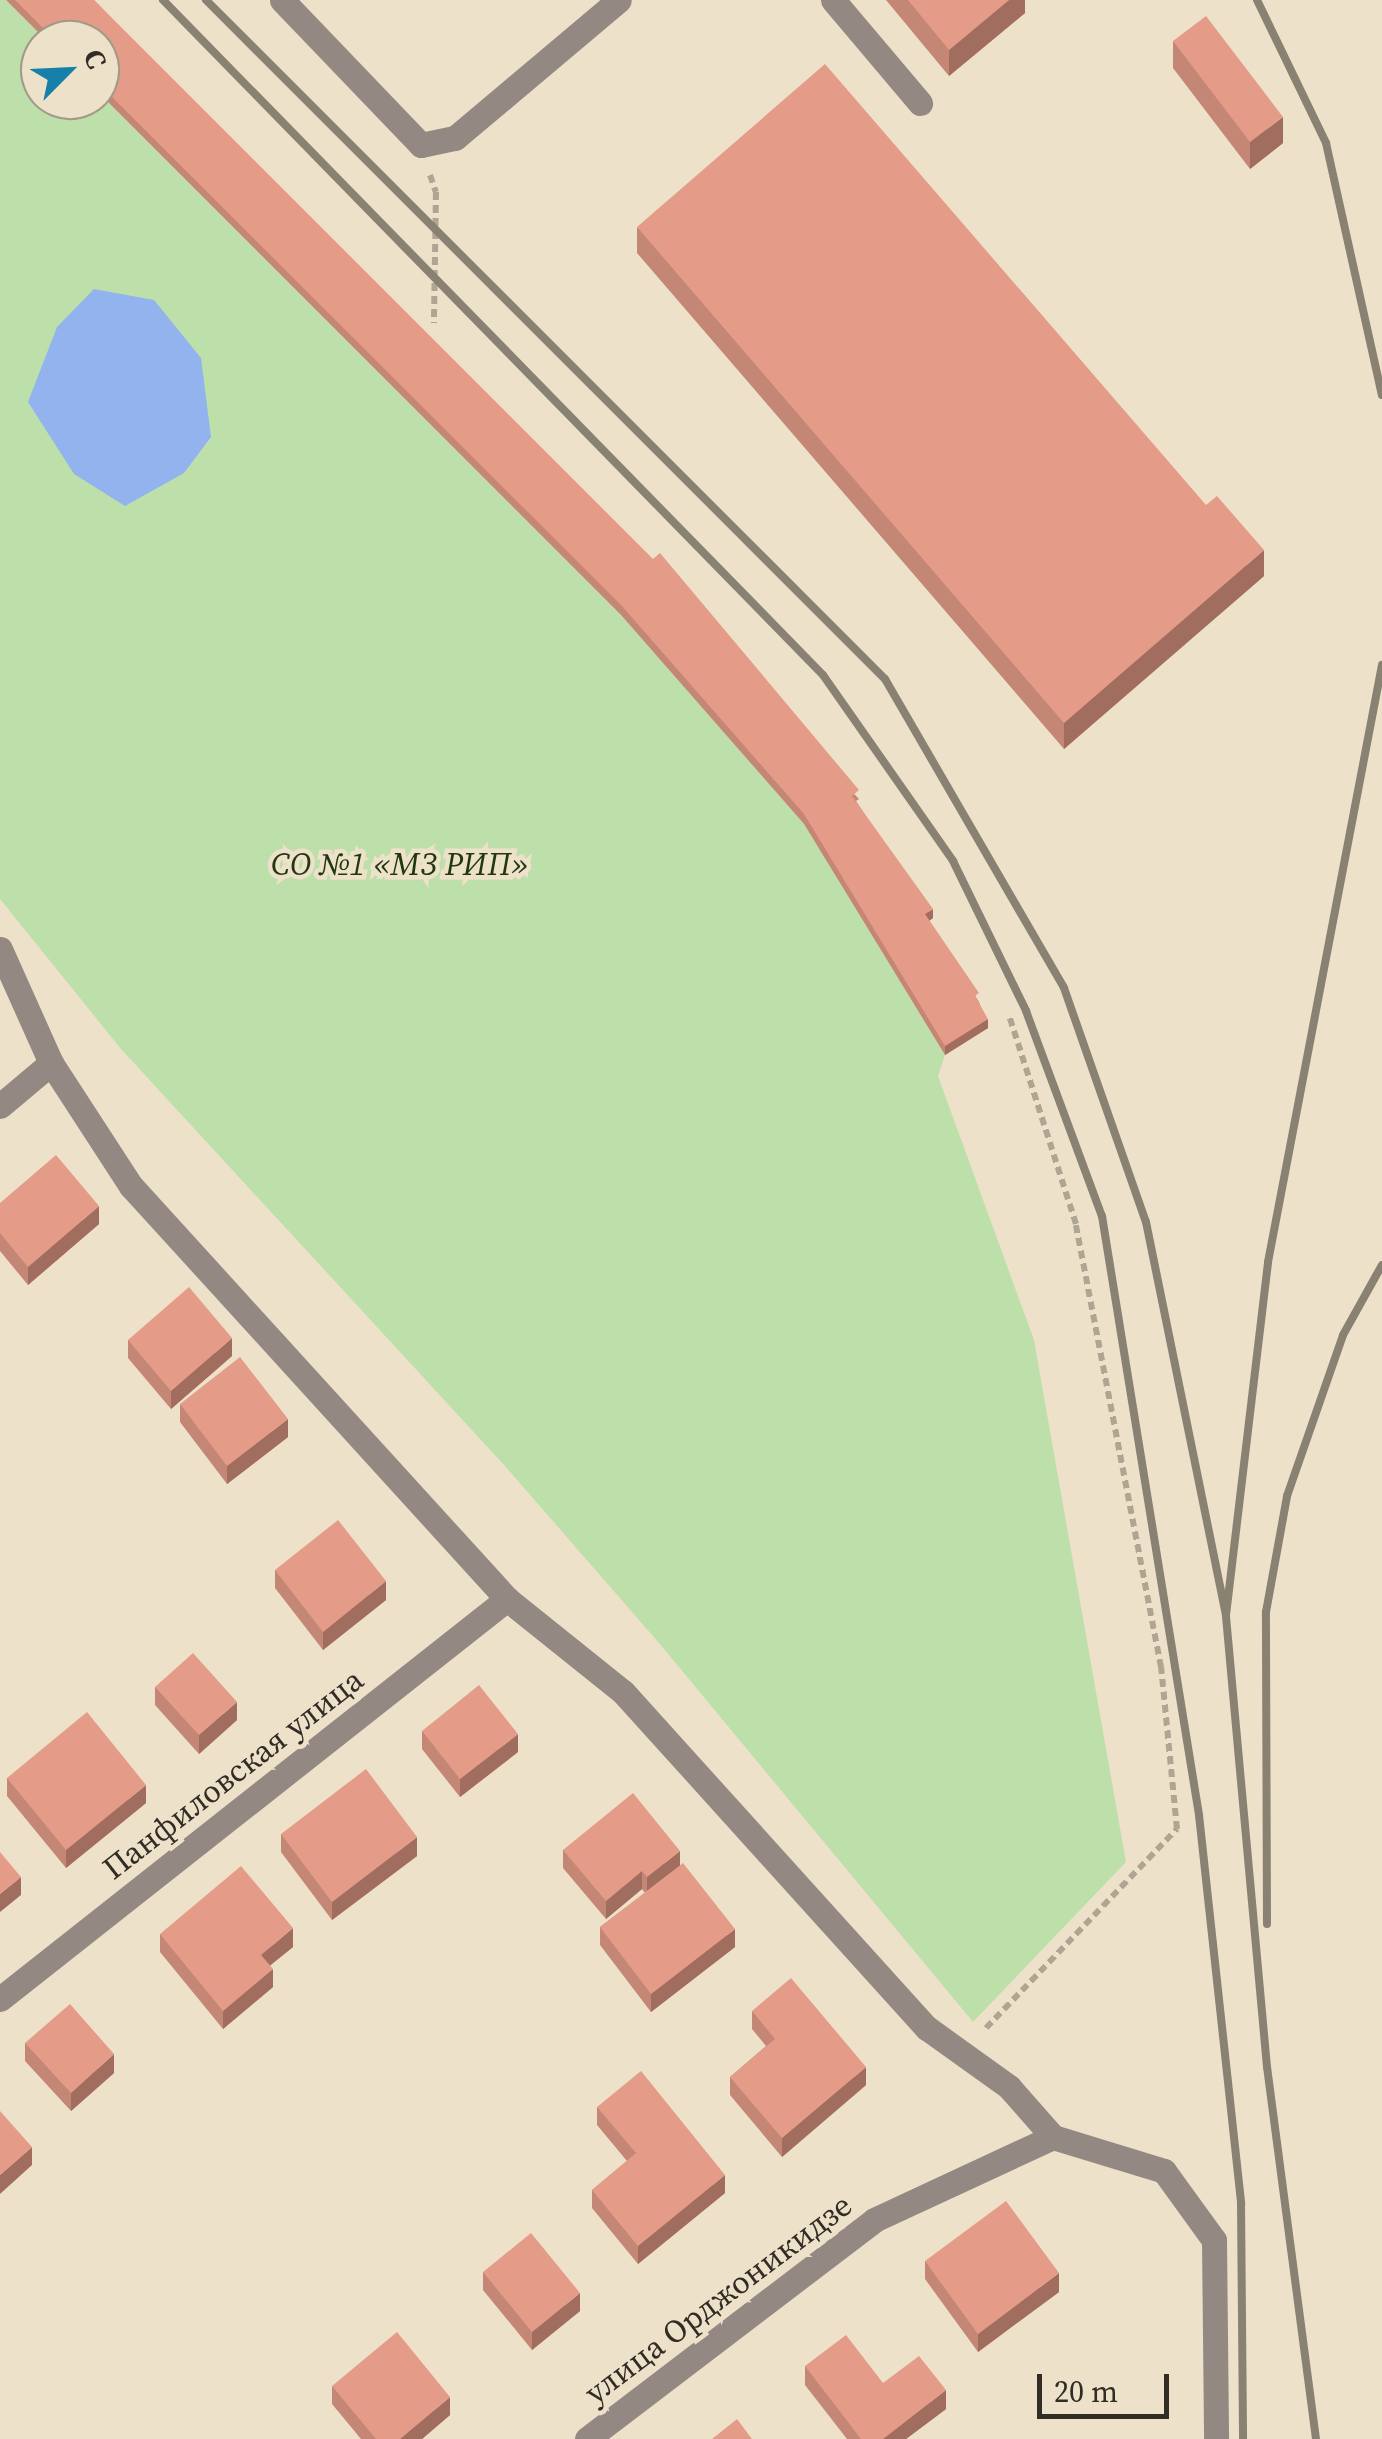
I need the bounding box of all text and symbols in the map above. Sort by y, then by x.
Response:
north arrow [20,20,120,120]
text: С [75,43,116,74]
park label: СО №1 «МЗ РИП» [271,845,529,883]
street label: Панфиловская улица [95,1660,371,1888]
street label: улица Орджоникидзе [577,2186,859,2412]
scale bar [1042,2354,1174,2416]
text: 20 m [1054,2371,1118,2412]

